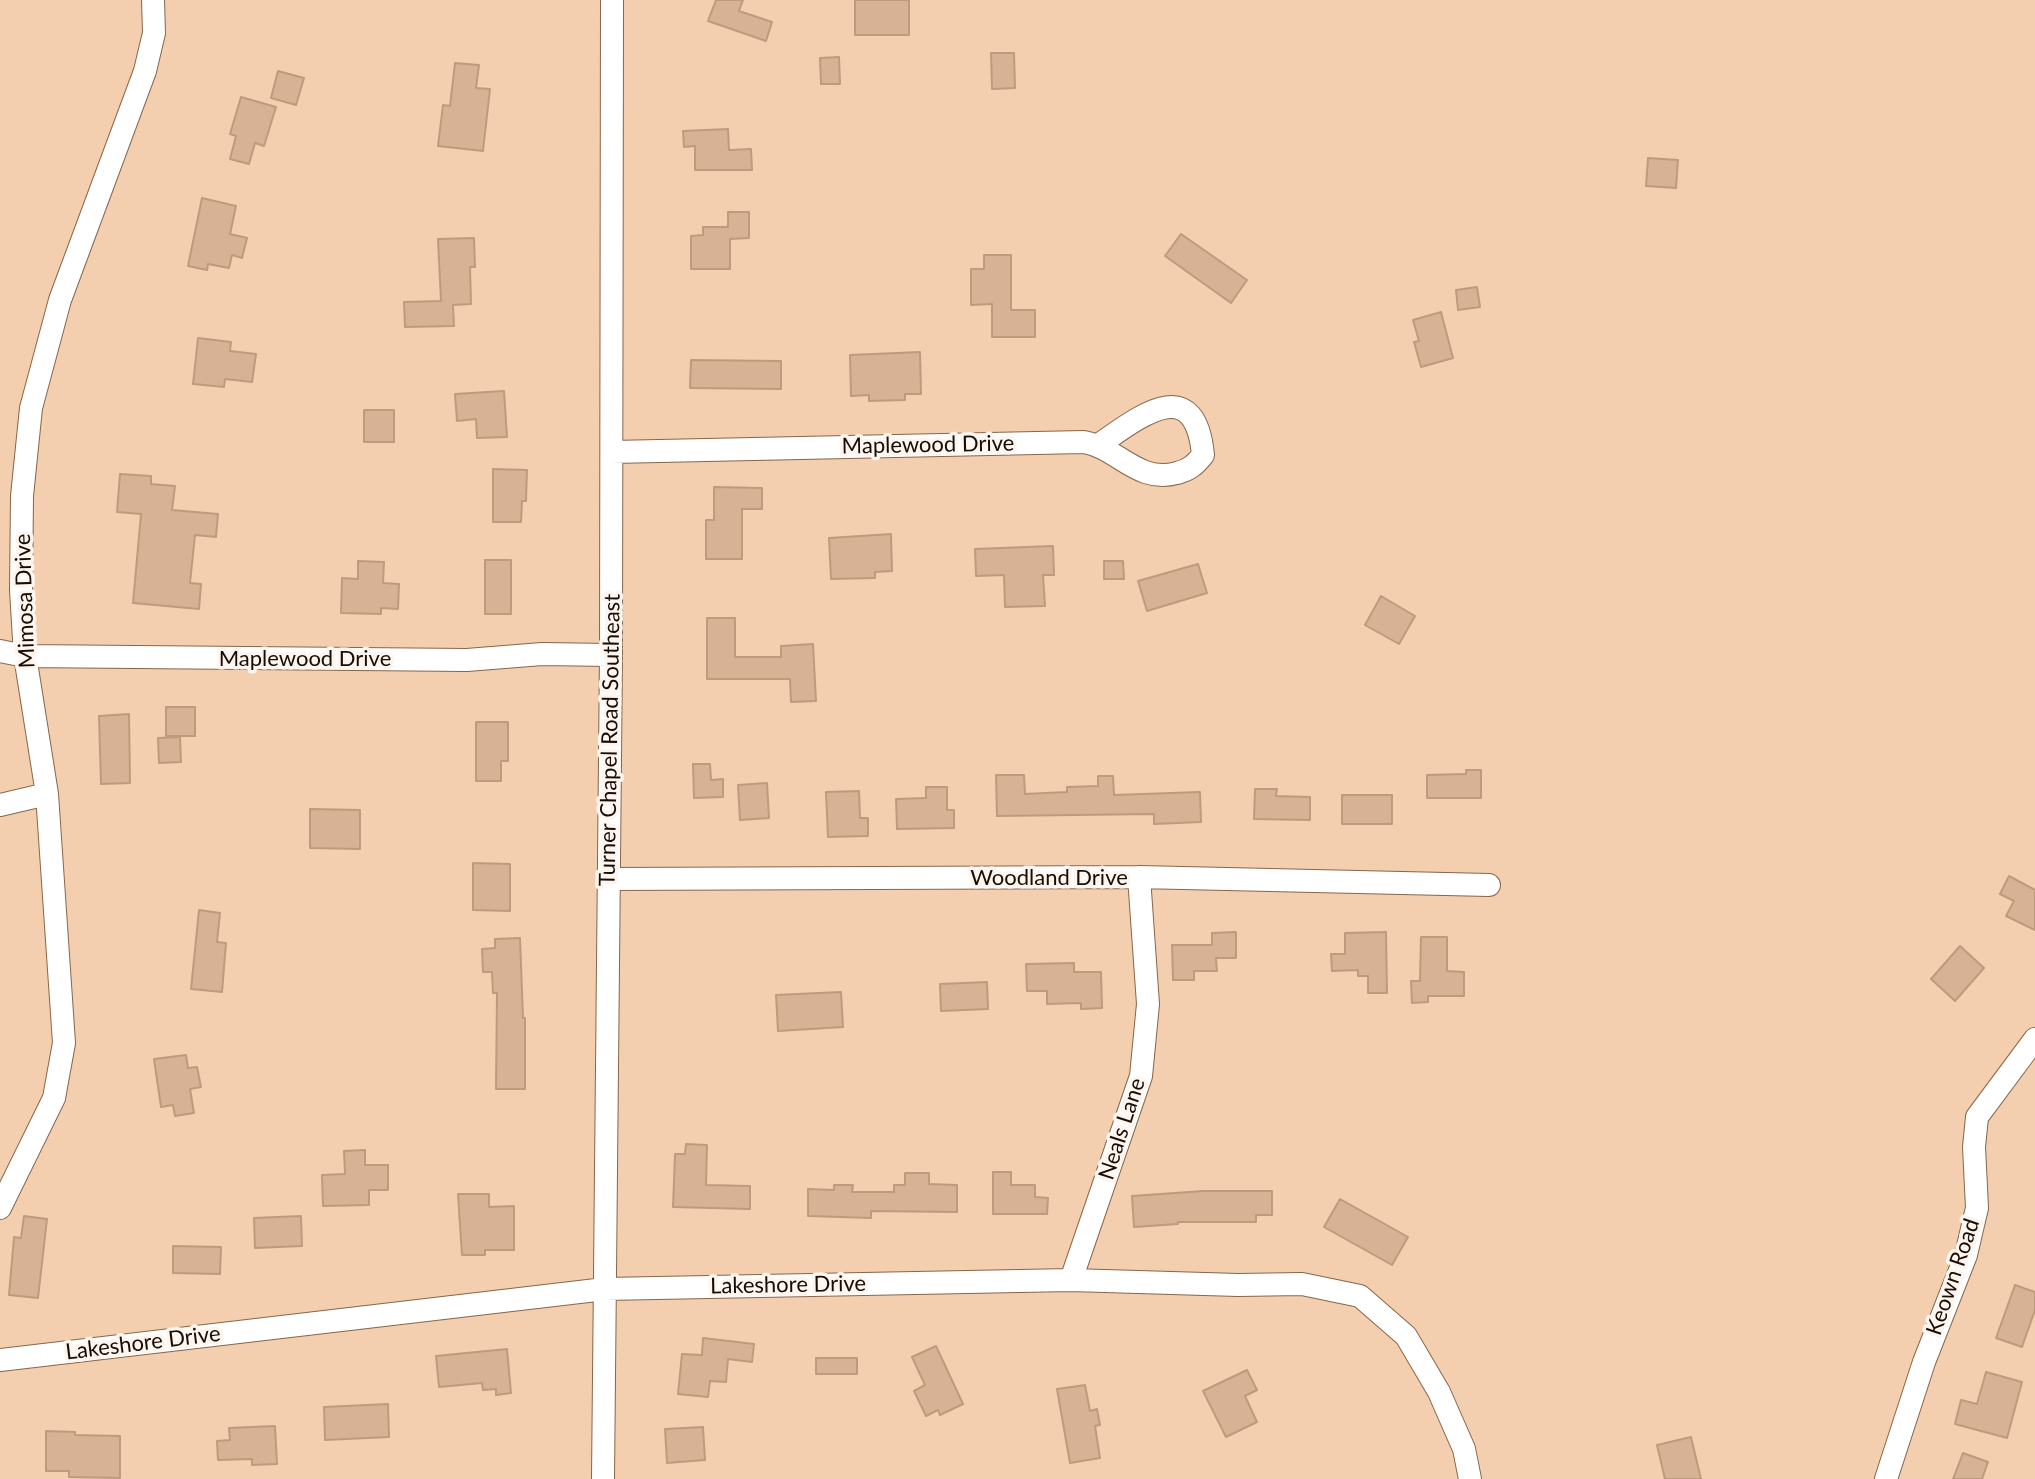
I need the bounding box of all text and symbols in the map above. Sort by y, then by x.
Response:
street label: Maplewood Drive [842,430,1014,460]
street label: Mimosa Drive [9,533,41,669]
street label: Turner Chapel Road Southeast [594,594,626,886]
street label: Maplewood Drive [219,646,391,672]
street label: Woodland Drive [970,865,1128,891]
street label: Neals Lane [1093,1075,1151,1183]
street label: Keown Road [1921,1215,1985,1339]
street label: Lakeshore Drive [710,1270,866,1300]
street label: Lakeshore Drive [64,1320,222,1366]

